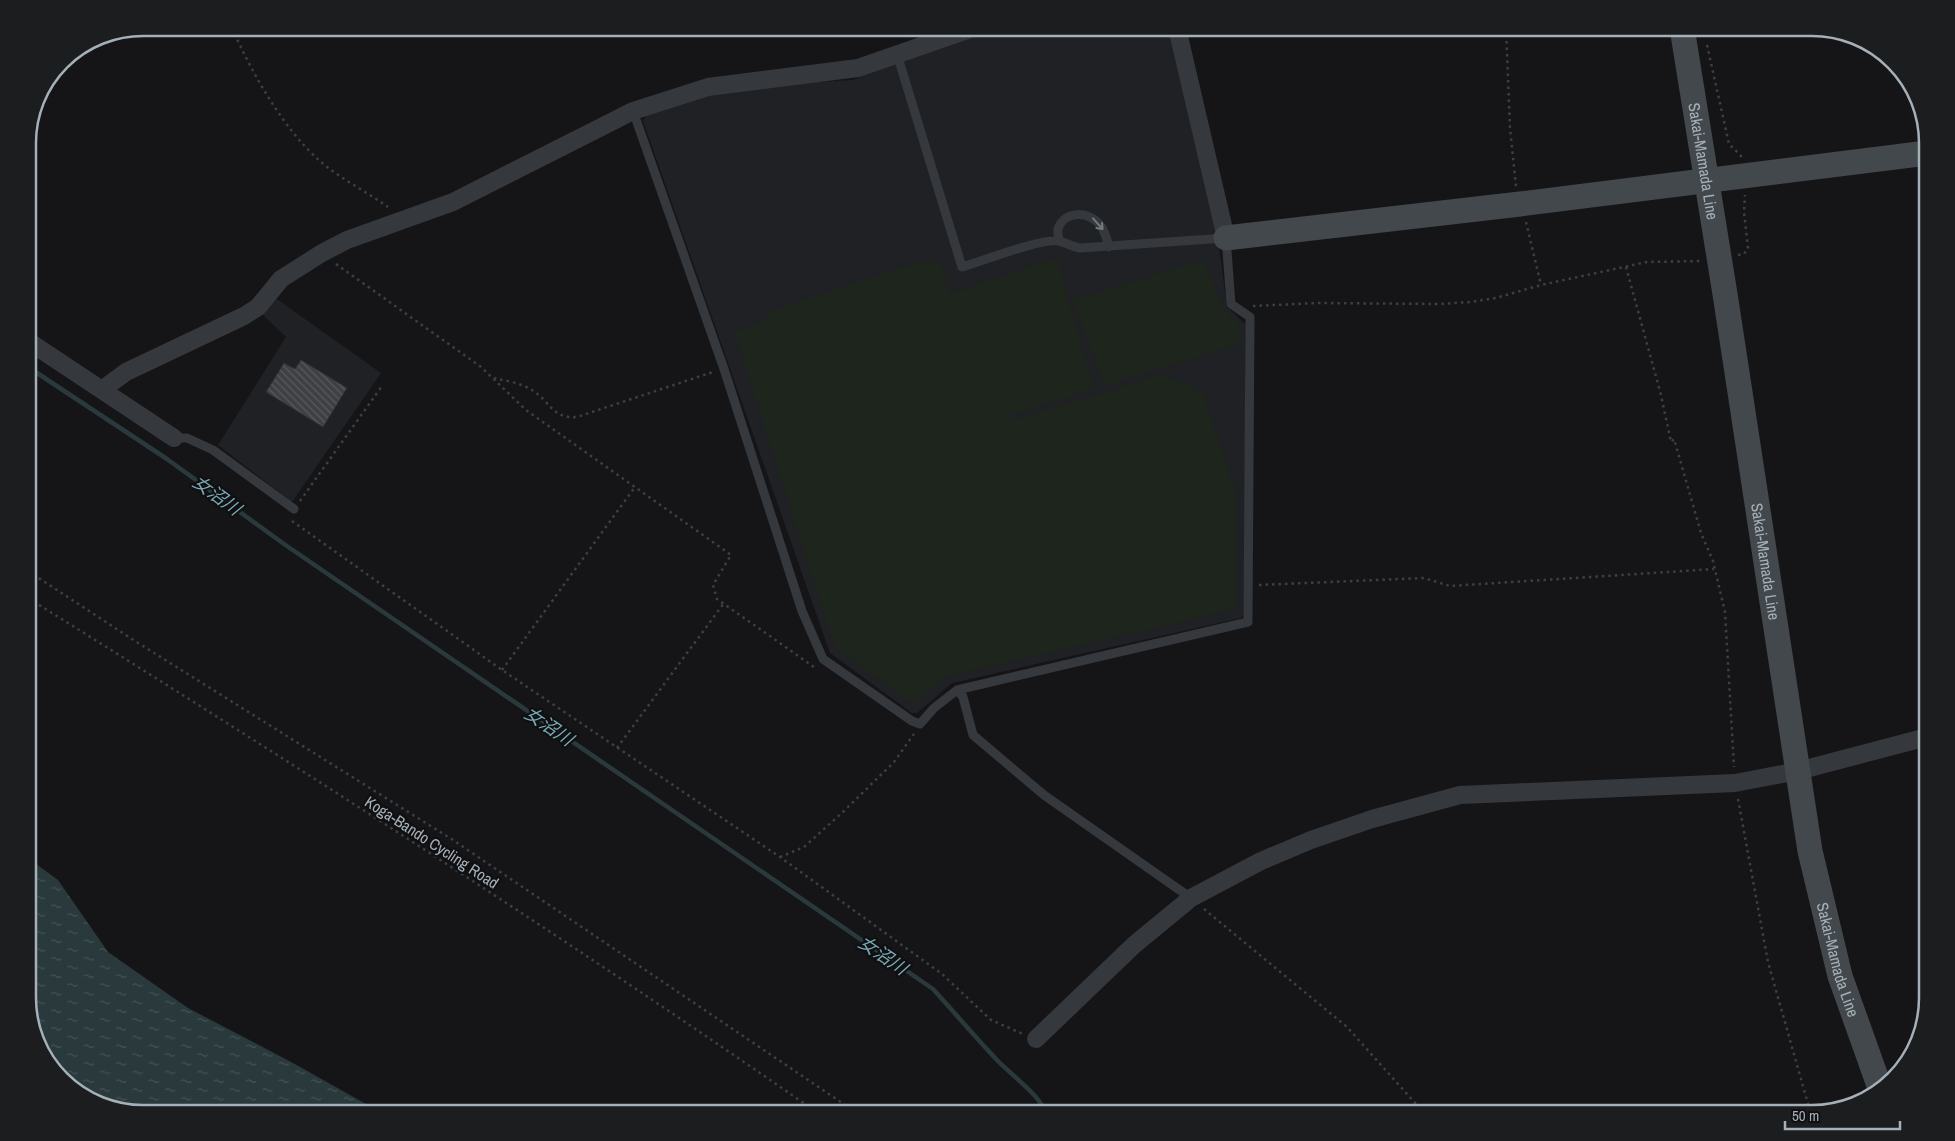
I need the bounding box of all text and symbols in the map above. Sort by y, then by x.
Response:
street label: Sakai-Mamada Line [1683,101,1724,221]
one-way arrow [1092,217,1103,230]
water label: 女沼川 [188,469,248,522]
street label: Sakai-Mamada Line [1746,501,1786,622]
water label: 女沼川 [520,701,580,753]
street label: Koga-Bando Cycling Road [361,790,503,894]
street label: Sakai-Mamada Line [1812,900,1865,1020]
water label: 女沼川 [854,930,914,982]
scale bar [1785,1098,1900,1130]
text: 50 m [1792,1105,1819,1126]

